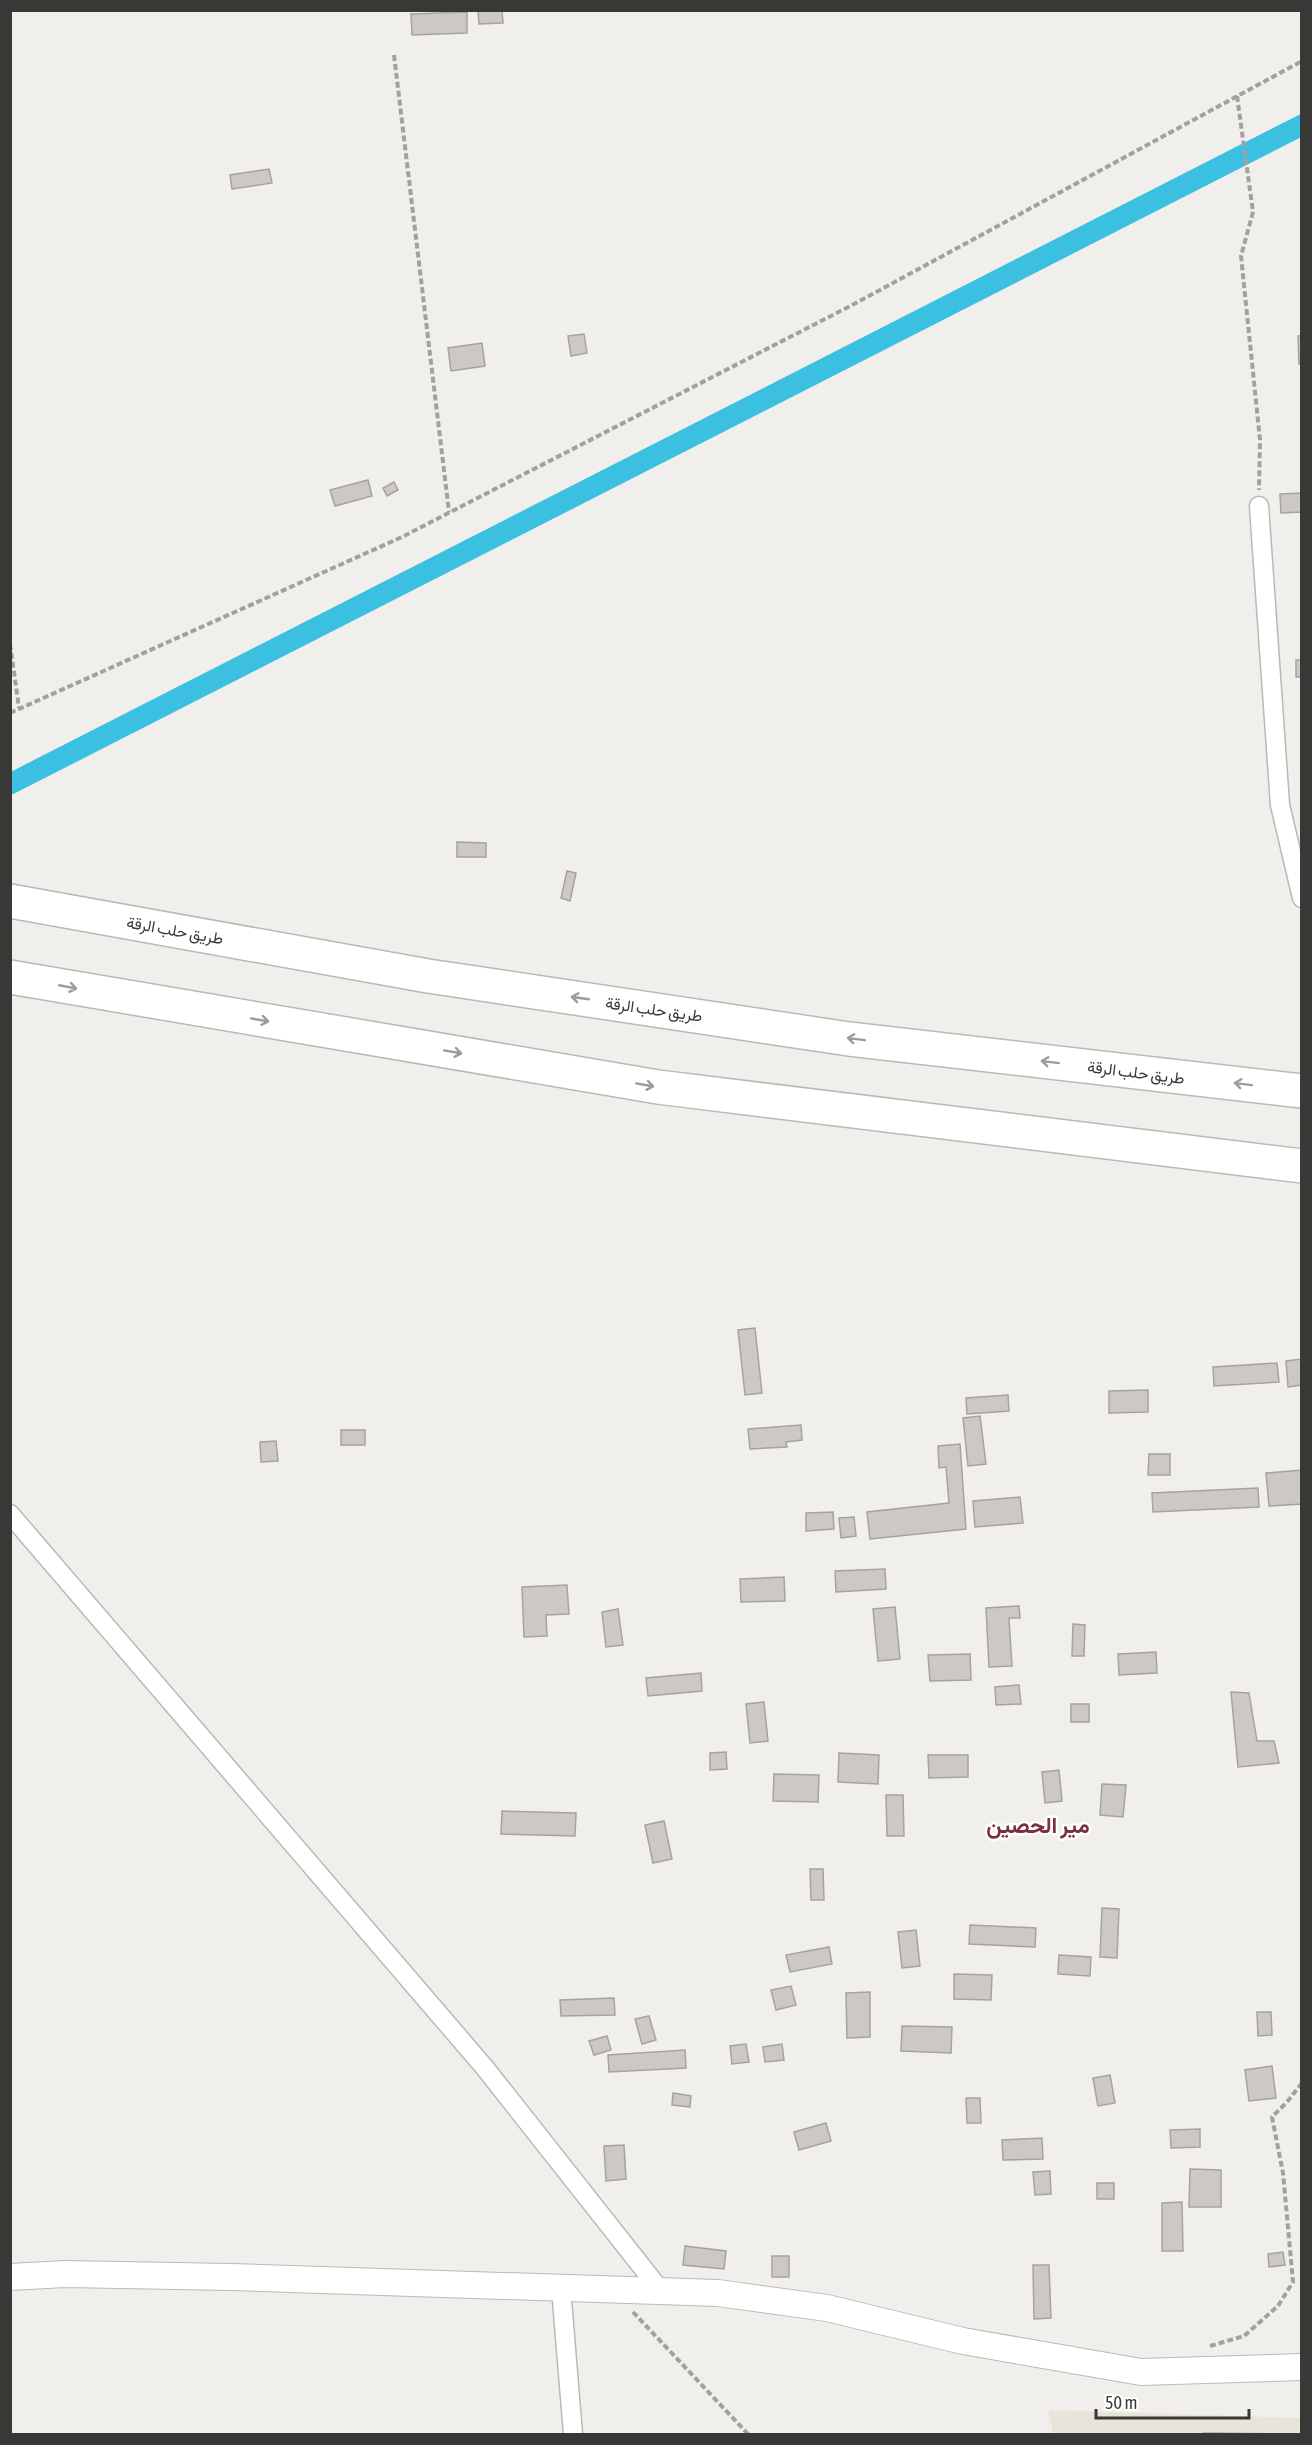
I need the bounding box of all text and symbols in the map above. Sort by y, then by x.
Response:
street label: طريق حلب الرقة [125,913,225,949]
one-way arrow [58,982,77,993]
one-way arrow [571,993,590,1004]
street label: طريق حلب الرقة [604,993,704,1027]
one-way arrow [250,1015,270,1026]
one-way arrow [847,1034,866,1045]
one-way arrow [442,1047,462,1058]
one-way arrow [1040,1056,1060,1067]
street label: طريق حلب الرقة [1086,1057,1186,1089]
one-way arrow [1234,1079,1254,1090]
one-way arrow [634,1080,654,1091]
district label: مير الحصين [986,1812,1090,1839]
scale bar [1096,2382,1249,2420]
text: 50 m [1105,2392,1137,2413]

